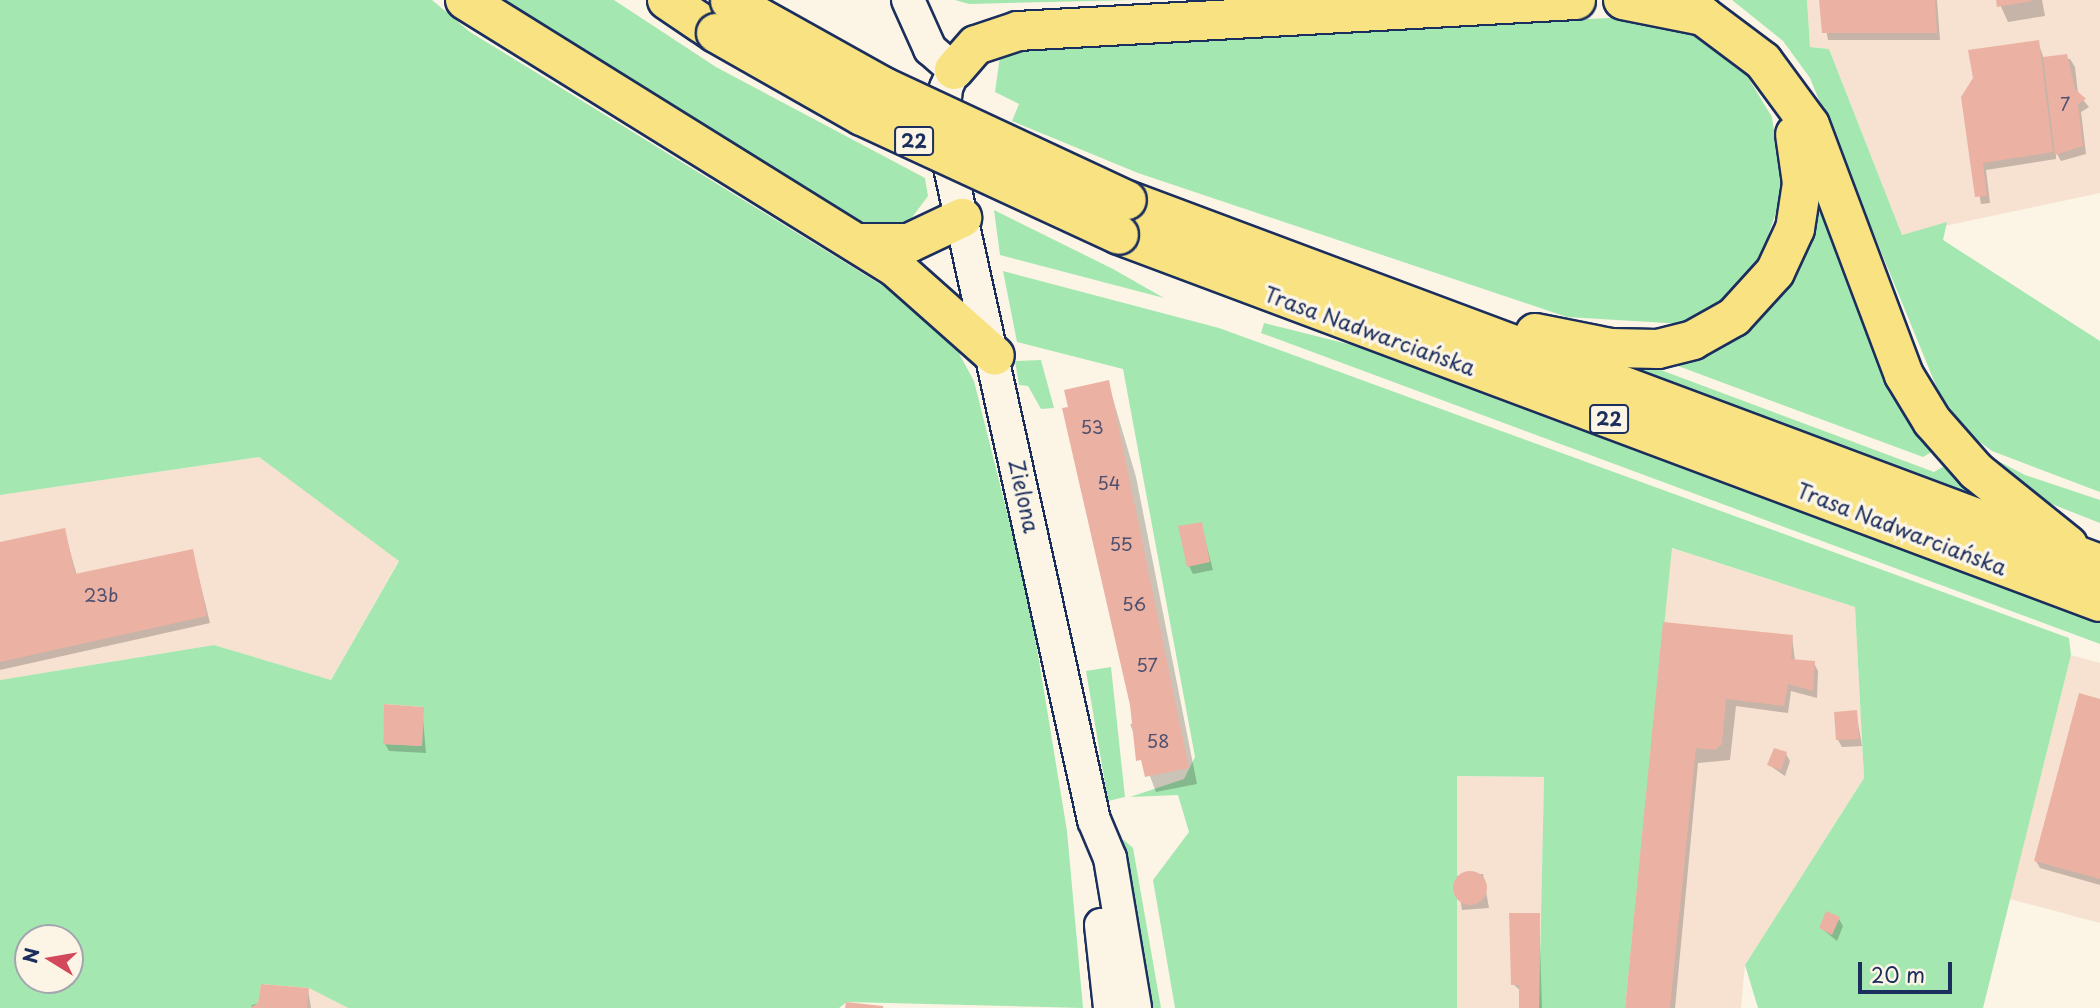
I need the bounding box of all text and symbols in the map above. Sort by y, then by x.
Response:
house number: 7 [2060,93,2070,115]
road number: 22 [893,125,935,156]
street label: Trasa Nadwarciańska [1261,280,1479,380]
road number: 22 [1588,404,1630,434]
house number: 53 [1080,416,1104,438]
street label: Zielona [1005,457,1045,535]
house number: 54 [1097,472,1121,494]
street label: Trasa Nadwarciańska [1793,476,2011,580]
house number: 55 [1109,533,1133,555]
house number: 23b [84,584,118,606]
house number: 56 [1122,593,1146,615]
house number: 57 [1136,654,1158,676]
house number: 58 [1147,730,1169,752]
north arrow [14,924,84,994]
text: N [15,945,46,965]
scale bar [1862,948,1956,992]
text: 20 m [1871,958,1925,990]

